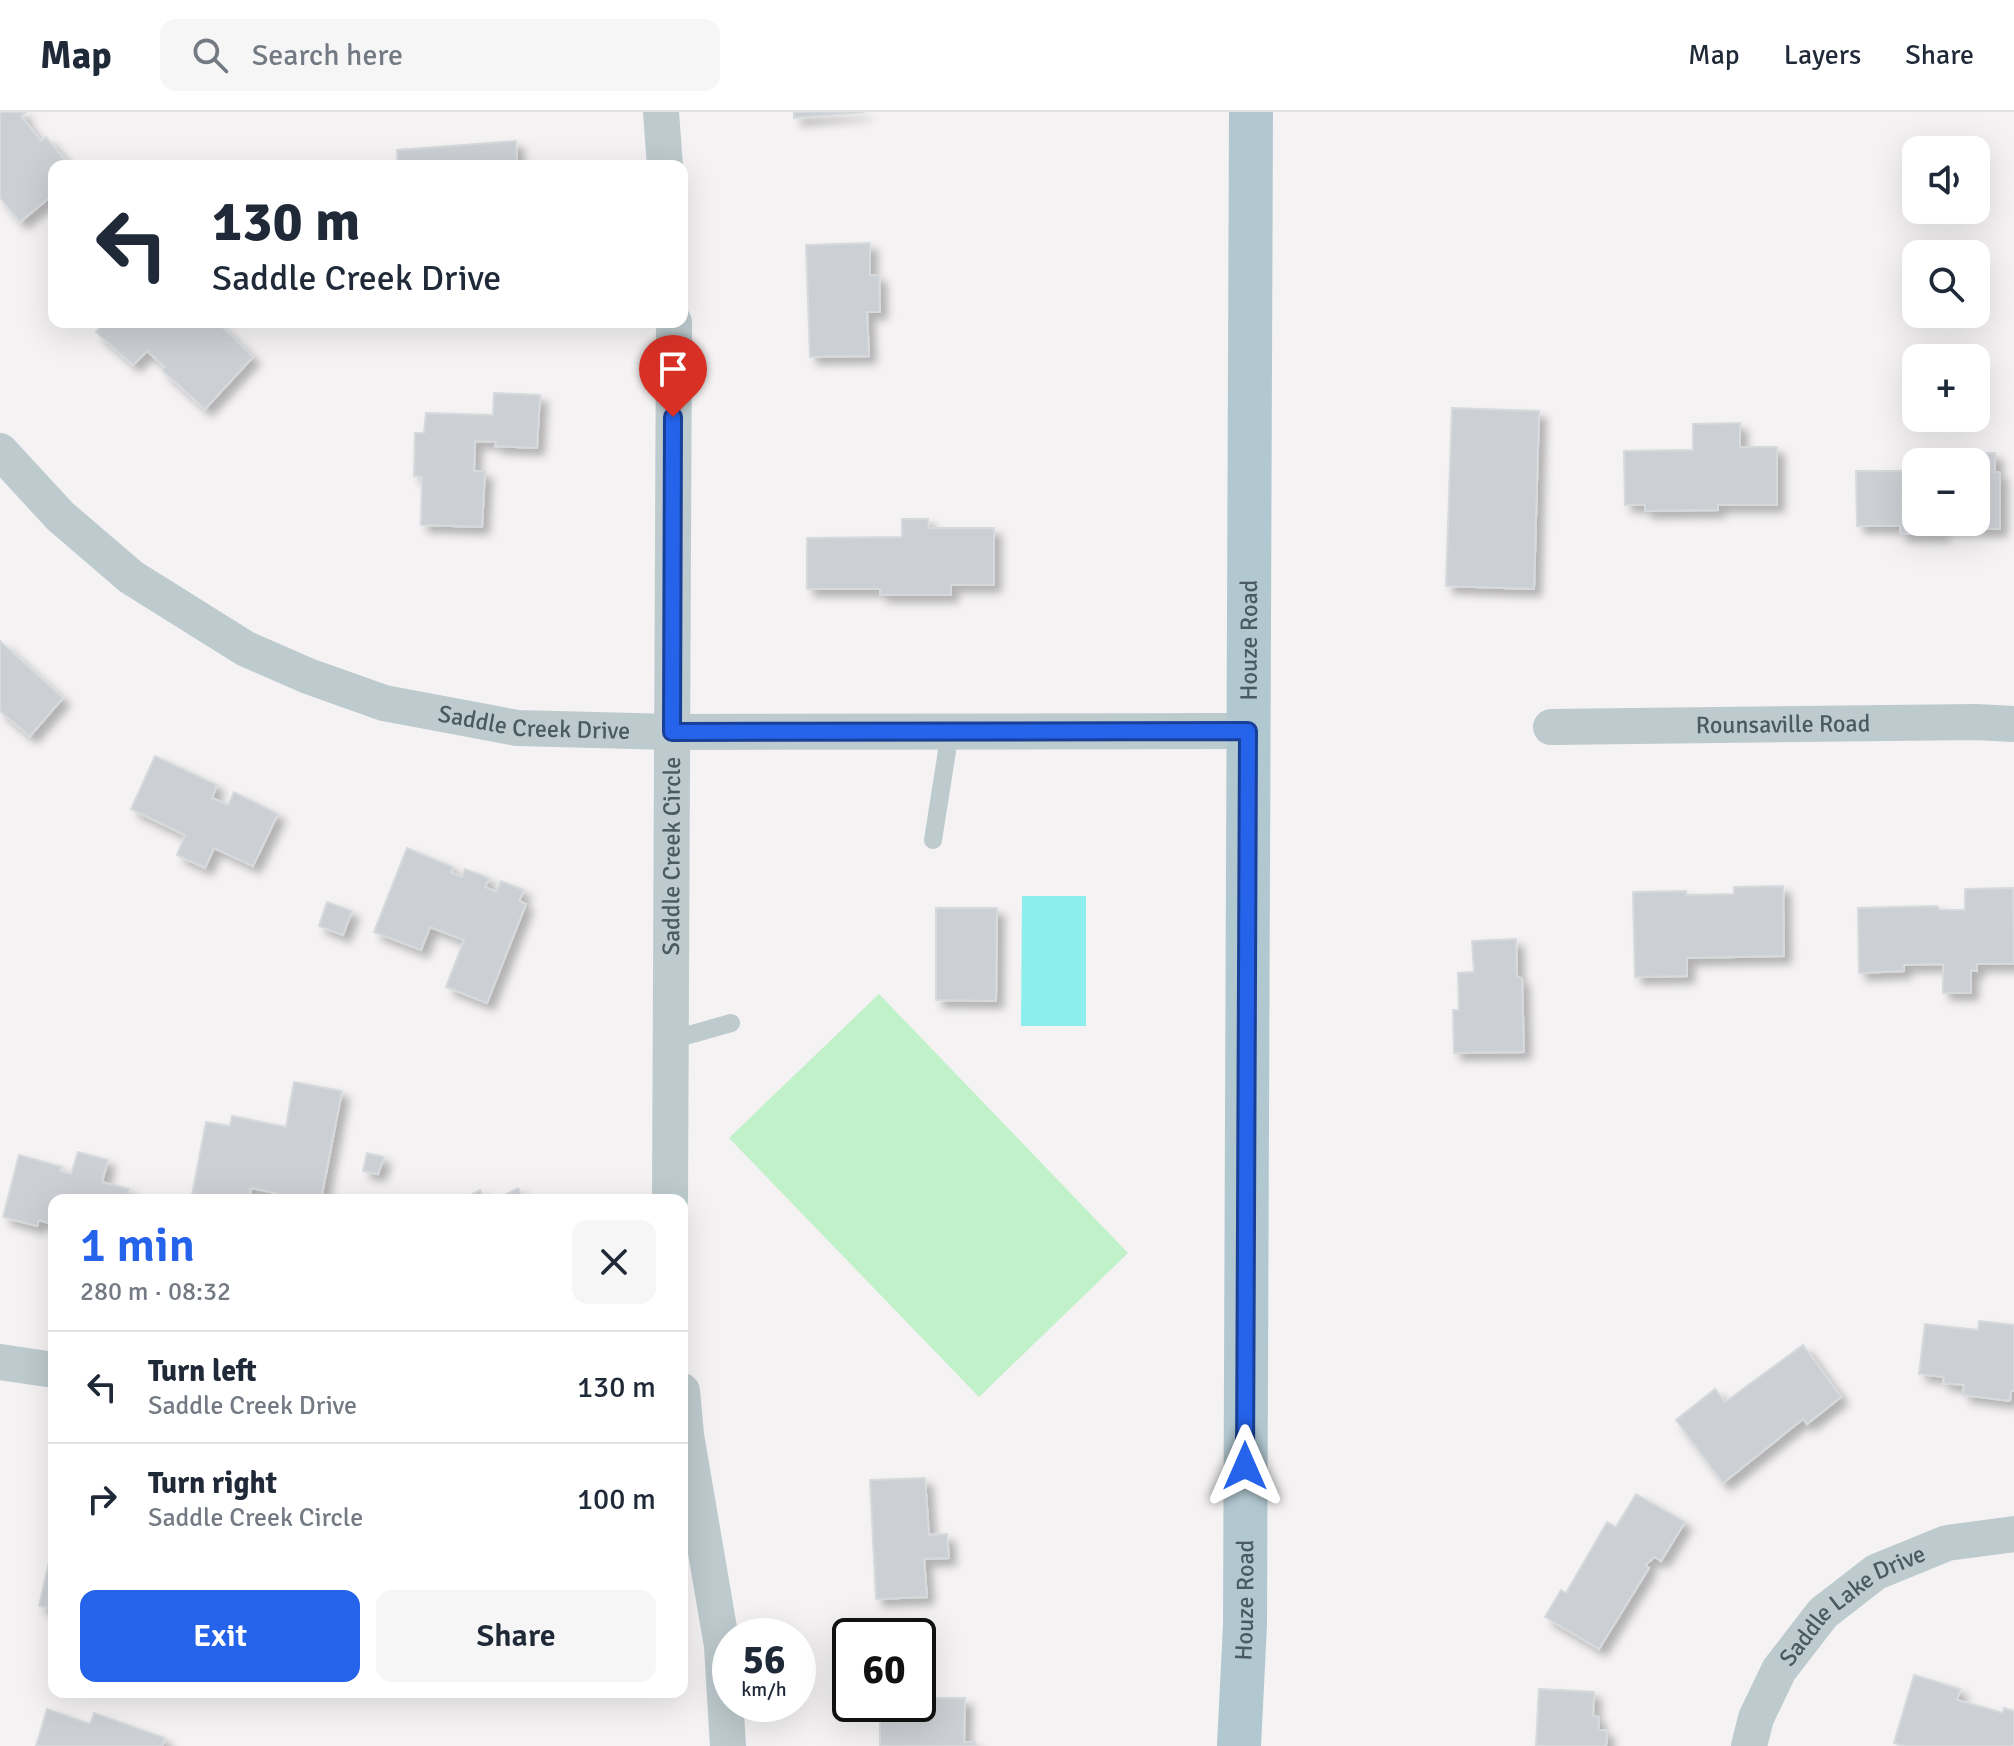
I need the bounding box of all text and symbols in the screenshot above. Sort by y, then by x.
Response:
search box [160,19,720,91]
text: Map [40,32,112,79]
icon: search [188,33,232,77]
text: Search here [252,37,403,74]
text: Map [1688,38,1740,72]
text: Layers [1784,38,1861,72]
text: Share [1905,38,1974,72]
map controls [1902,136,1990,536]
button: sound [1902,136,1990,224]
text: 130 m [212,187,360,256]
icon: left [80,192,184,296]
button: search [1902,240,1990,328]
text: Saddle Creek Drive [212,256,501,301]
pin [639,335,707,417]
button: + [1902,344,1990,432]
icon: arrive [651,347,695,391]
button: − [1902,448,1990,536]
street label: Houze Road [1234,580,1264,701]
street label: Saddle Creek Drive [436,699,630,746]
street label: Rounsaville Road [1696,708,1870,740]
street label: Saddle Creek Circle [656,757,687,955]
text: 1 min [80,1216,195,1275]
button: close [572,1220,656,1304]
text: 280 m · 08:32 [80,1276,231,1308]
text: Turn left [148,1353,257,1390]
icon: left [80,1365,124,1409]
text: 130 m [577,1369,656,1406]
text: Saddle Creek Drive [148,1390,357,1422]
position arrow [1203,1424,1287,1508]
text: Turn right [148,1465,277,1502]
icon: right [80,1477,124,1521]
text: 100 m [577,1481,656,1518]
text: Saddle Creek Circle [148,1502,363,1534]
street label: Saddle Lake Drive [1773,1538,1930,1672]
street label: Houze Road [1228,1540,1260,1661]
button: Exit [80,1590,360,1682]
button: Share [376,1590,656,1682]
speed limit sign: 60 [832,1618,936,1722]
text: 56 [742,1635,786,1685]
text: km/h [741,1677,787,1702]

